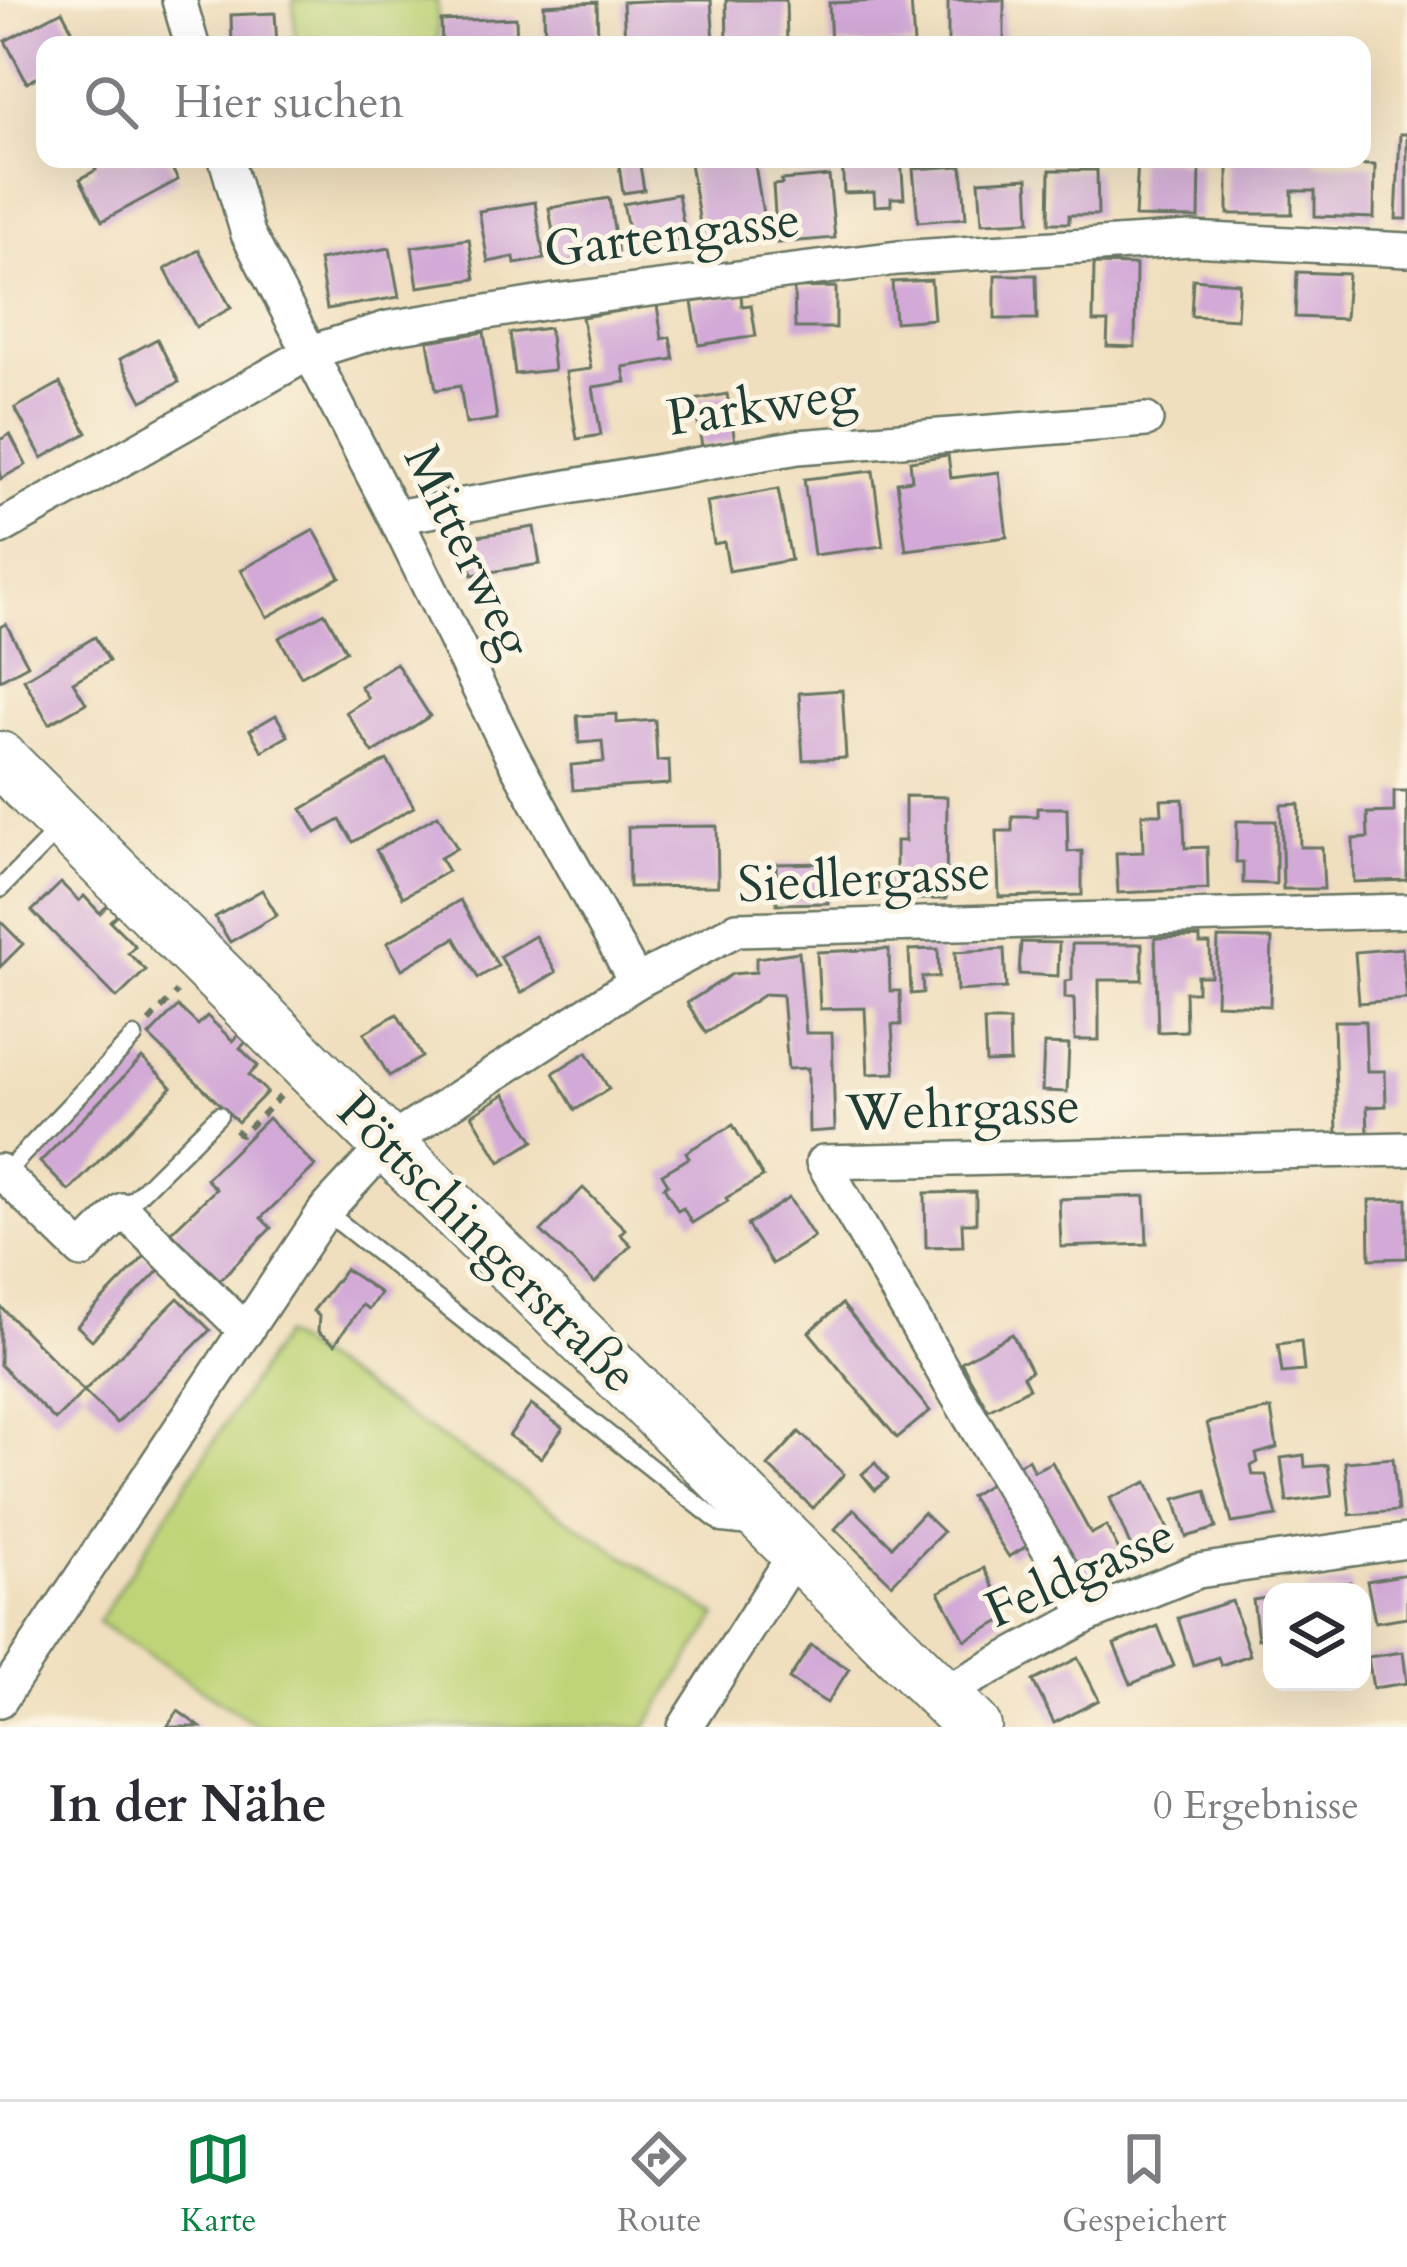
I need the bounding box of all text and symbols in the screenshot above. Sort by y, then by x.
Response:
search box [36,36,1371,168]
icon: search [78,69,144,135]
text: Hier suchen [174,72,404,133]
street label: Gartengasse [540,185,804,285]
street label: Parkweg [663,358,862,454]
street label: Mitterweg [386,433,550,670]
street label: Siedlergasse [736,837,992,921]
street label: Wehrgasse [844,1071,1081,1149]
street label: Pöttschingerstraße [321,1077,653,1409]
street label: Feldgasse [974,1500,1186,1646]
map controls [1263,1583,1371,1691]
button: layers [1263,1583,1371,1691]
text: In der Nähe [48,1770,327,1840]
text: 0 Ergebnisse [1153,1779,1359,1832]
tab: Karte [180,2126,257,2243]
tab: Route [617,2126,701,2243]
tab: Gespeichert [1062,2126,1227,2243]

